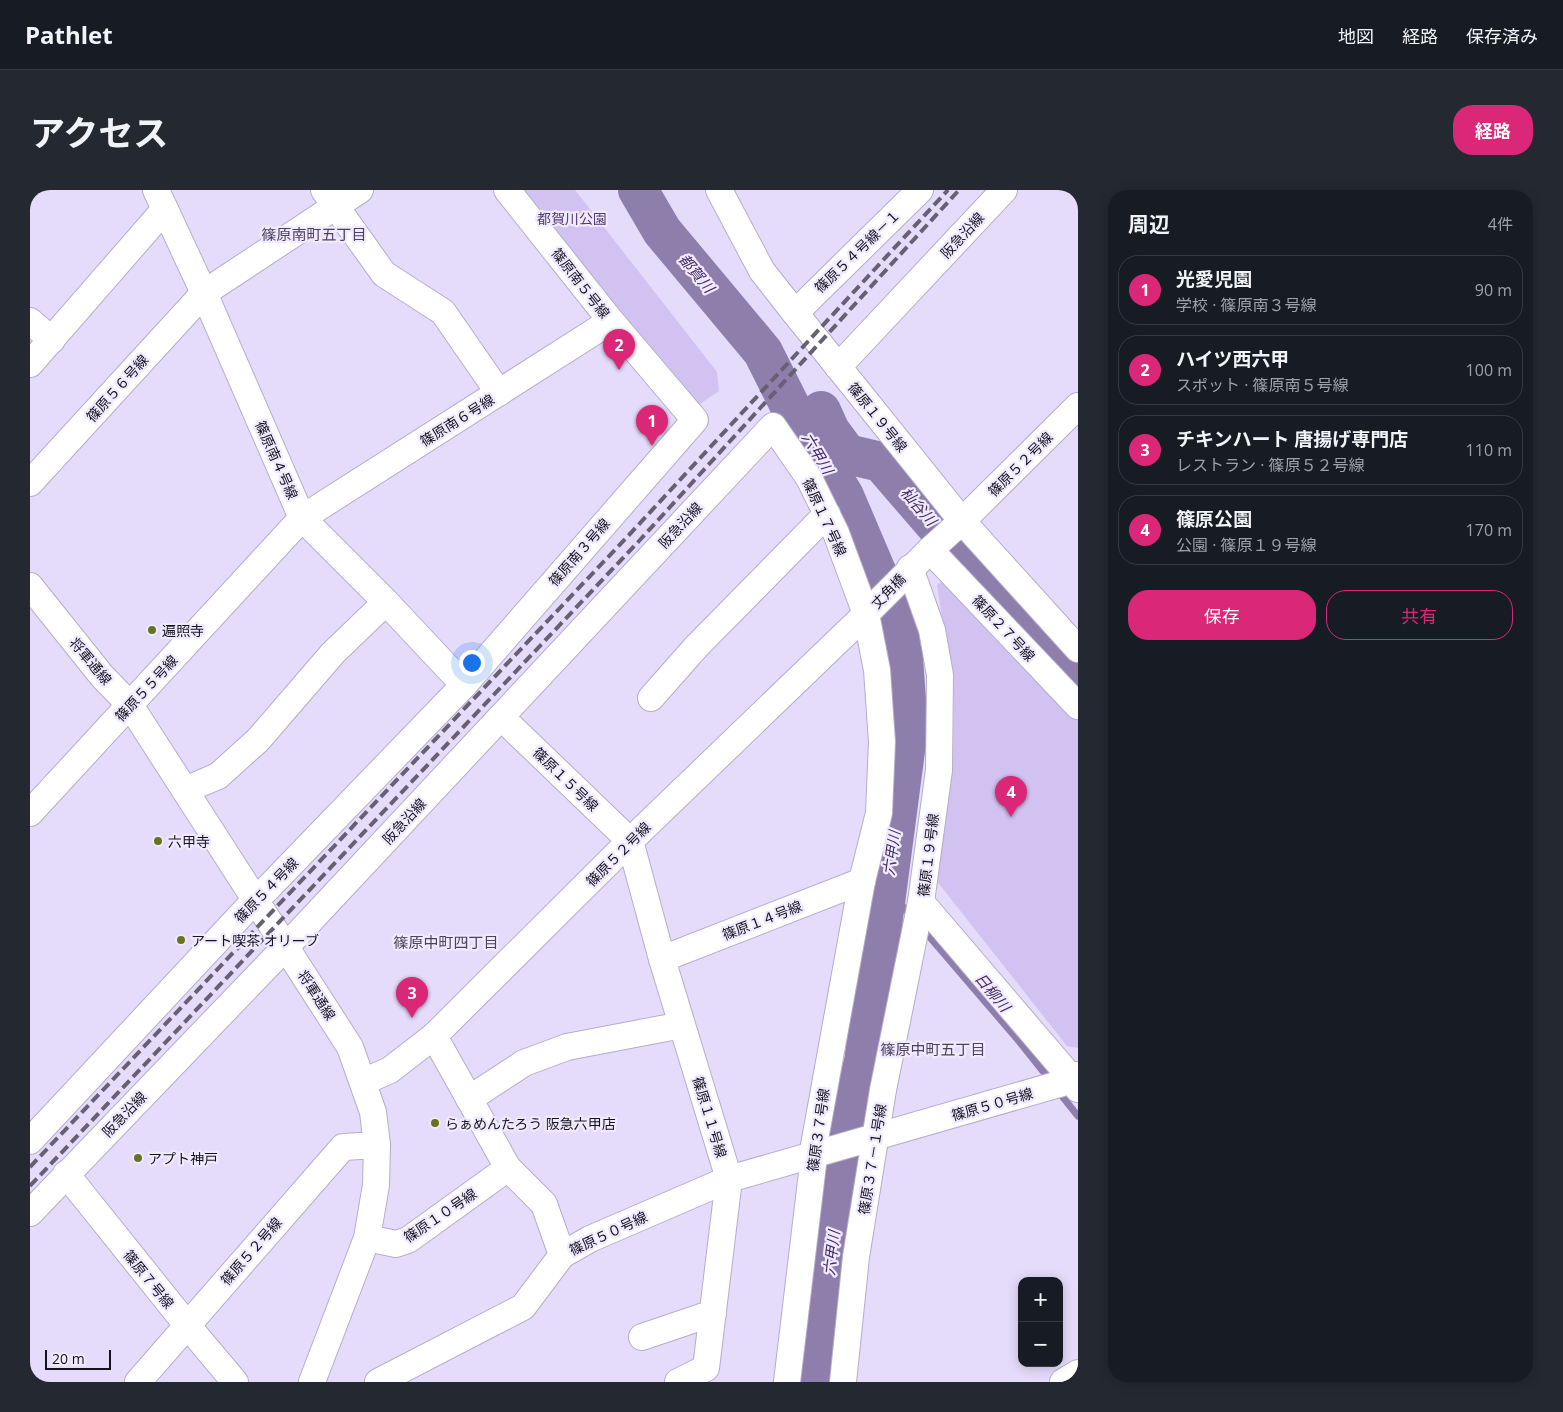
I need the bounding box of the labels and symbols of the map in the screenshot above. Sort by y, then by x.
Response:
street label: 篠原５４号線－１ [810,205,904,297]
street label: 阪急沿線 [936,208,988,262]
park label: 都賀川公園 [537,209,607,228]
district label: 篠原南町五丁目 [261,224,367,244]
street label: 篠原南５号線 [548,244,614,322]
water label: 都賀川 [675,249,720,298]
pin: 2 [603,329,635,370]
street label: 篠原５６号線 [82,350,152,426]
street label: 篠原１９号線 [844,378,912,456]
street label: 篠原南６号線 [416,390,498,450]
pin: 1 [636,405,668,446]
street label: 篠原南４号線 [251,418,303,502]
street label: 篠原５２号線 [984,428,1056,500]
water label: 六甲川 [798,429,839,479]
street label: 篠原１７号線 [799,475,851,559]
water label: 杣谷川 [897,482,943,531]
street label: 阪急沿線 [654,498,706,552]
street label: 篠原南３号線 [544,514,614,590]
street label: 丈角橋 [867,569,909,613]
street label: 篠原２７号線 [968,591,1040,665]
place label: 遍照寺 [162,621,204,640]
marker: 遍照寺 [146,624,158,636]
street label: 将軍通線 [66,633,116,689]
your location [459,650,485,676]
street label: 篠原５５号線 [110,651,182,725]
street label: 篠原１５号線 [529,743,603,815]
pin: 4 [995,776,1027,817]
street label: 阪急沿線 [378,794,430,848]
street label: 篠原１９号線 [913,812,943,898]
street label: 篠原５２号線 [582,818,654,890]
water label: 六甲川 [878,827,904,877]
place label: 六甲寺 [168,832,210,851]
marker: 六甲寺 [152,835,164,847]
street label: 篠原５４号線 [230,853,302,927]
street label: 篠原１４号線 [719,896,805,944]
place label: アート喫茶 オリーブ [191,931,319,950]
district label: 篠原中町四丁目 [393,932,499,952]
marker: アート喫茶 オリーブ [175,934,187,946]
street label: 将軍通線 [294,966,340,1024]
water label: 日柳川 [971,968,1016,1017]
pin: 3 [396,977,428,1018]
district label: 篠原中町五丁目 [880,1039,986,1059]
street label: 篠原１１号線 [689,1074,731,1160]
street label: 篠原５０号線 [949,1083,1035,1125]
street label: 阪急沿線 [98,1087,150,1141]
street label: 篠原３７号線 [803,1087,833,1173]
street label: 篠原３７－１号線 [854,1102,890,1216]
place label: らぁめんたろう 阪急六甲店 [445,1114,616,1133]
marker: らぁめんたろう 阪急六甲店 [429,1117,441,1129]
place label: アプト神戸 [148,1149,218,1168]
marker: アプト神戸 [132,1152,144,1164]
street label: 篠原１０号線 [400,1184,480,1246]
street label: 篠原５０号線 [566,1207,650,1259]
street label: 篠原５２号線 [216,1213,286,1289]
water label: 六甲川 [818,1227,844,1277]
street label: 篠原７号線 [120,1246,178,1312]
scale bar [45,1347,111,1370]

